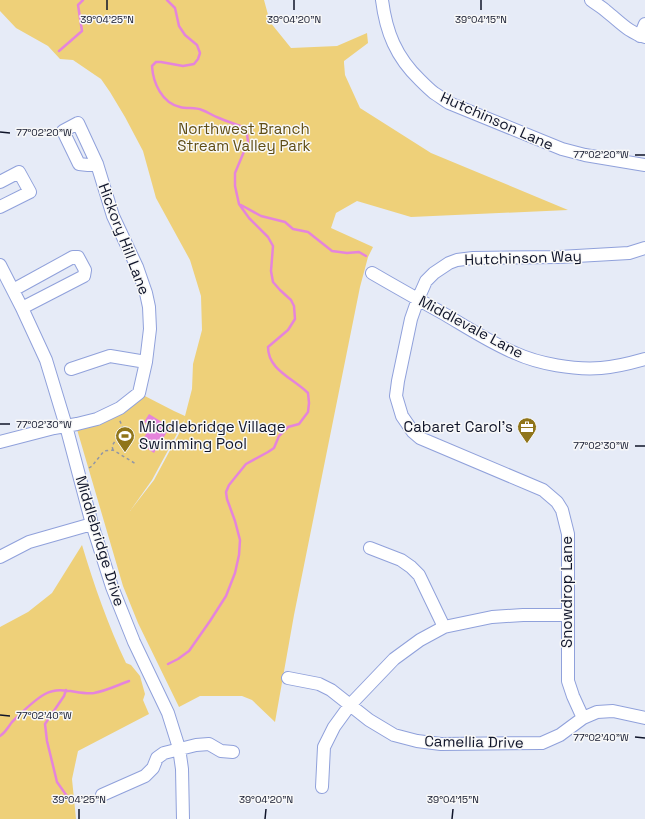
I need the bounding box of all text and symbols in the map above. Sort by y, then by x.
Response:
text: 39°04'25"N [80,13,134,26]
text: 39°04'20"N [267,13,321,26]
text: 39°04'15"N [455,13,507,26]
street label: Hutchinson Lane [438,87,557,154]
park label: Northwest Branch Stream Valley Park [177,119,311,155]
text: 77°02'20"W [16,126,72,139]
text: 77°02'20"W [573,148,629,161]
street label: Hickory Hill Lane [95,180,154,297]
street label: Hutchinson Way [464,246,582,269]
street label: Middlevale Lane [416,291,527,362]
office icon: Cabaret Carol's [516,416,538,444]
place label: Middlebridge Village Swimming Pool [139,417,286,453]
place label: Cabaret Carol's [404,417,513,436]
text: 77°02'30"W [16,418,72,431]
sports icon: Middlebridge Village Swimming Pool [114,425,136,453]
text: 77°02'30"W [573,439,629,452]
street label: Middlebridge Drive [72,473,129,609]
street label: Snowdrop Lane [557,536,576,648]
text: 77°02'40"W [16,709,72,722]
street label: Camellia Drive [424,731,524,752]
text: 77°02'40"W [573,731,629,744]
text: 39°04'25"N [52,793,106,806]
text: 39°04'20"N [239,793,293,806]
text: 39°04'15"N [427,793,479,806]

